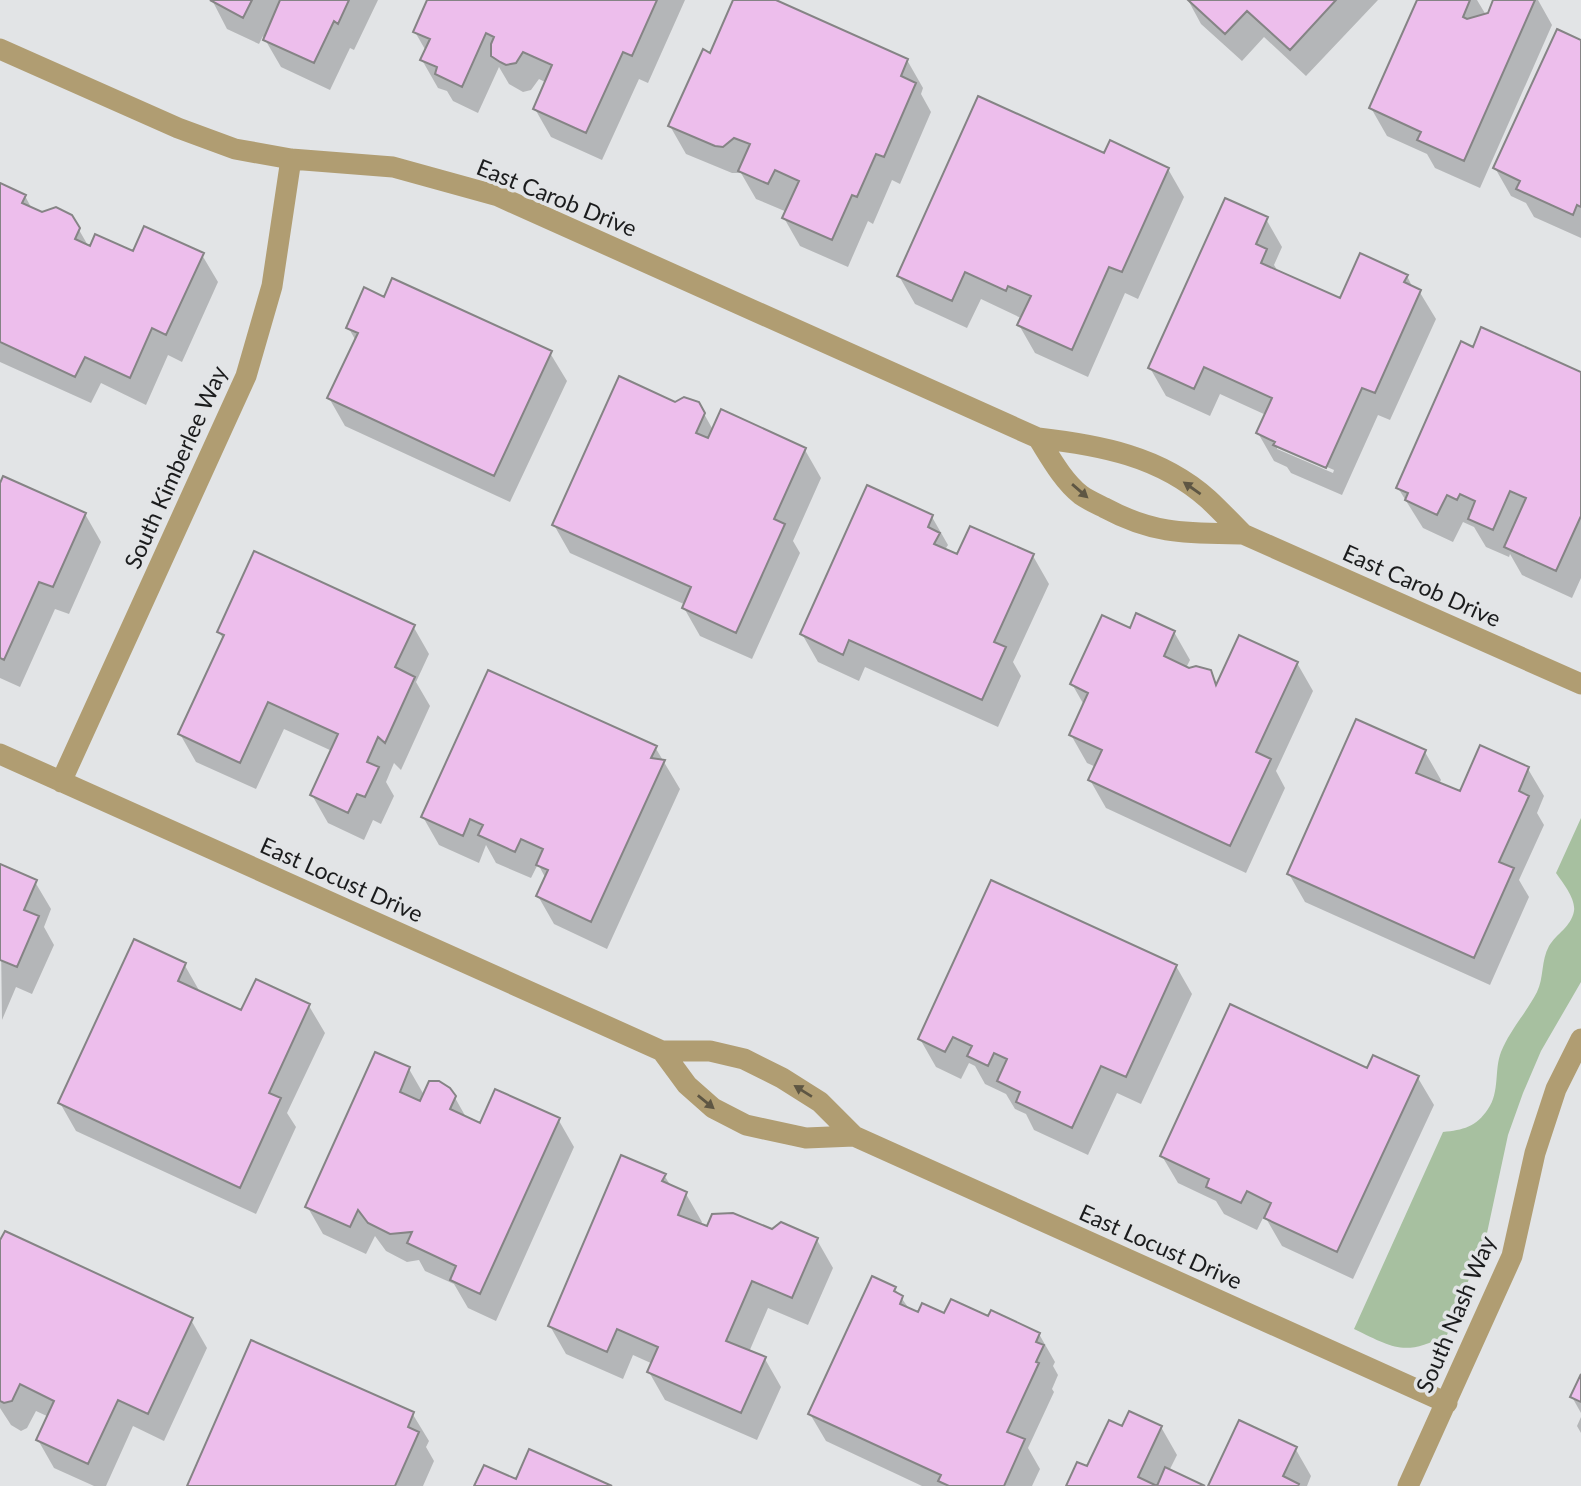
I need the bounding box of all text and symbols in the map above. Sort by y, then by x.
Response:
street label: East Carob Drive [473,152,641,242]
street label: South Kimberlee Way [118,361,232,573]
one-way arrow [1183,481,1201,495]
one-way arrow [1071,483,1089,499]
street label: East Carob Drive [1339,538,1505,632]
street label: East Locust Drive [256,831,428,927]
one-way arrow [794,1084,813,1097]
one-way arrow [697,1094,715,1109]
street label: East Locust Drive [1075,1198,1247,1294]
street label: South Nash Way [1409,1231,1501,1397]

